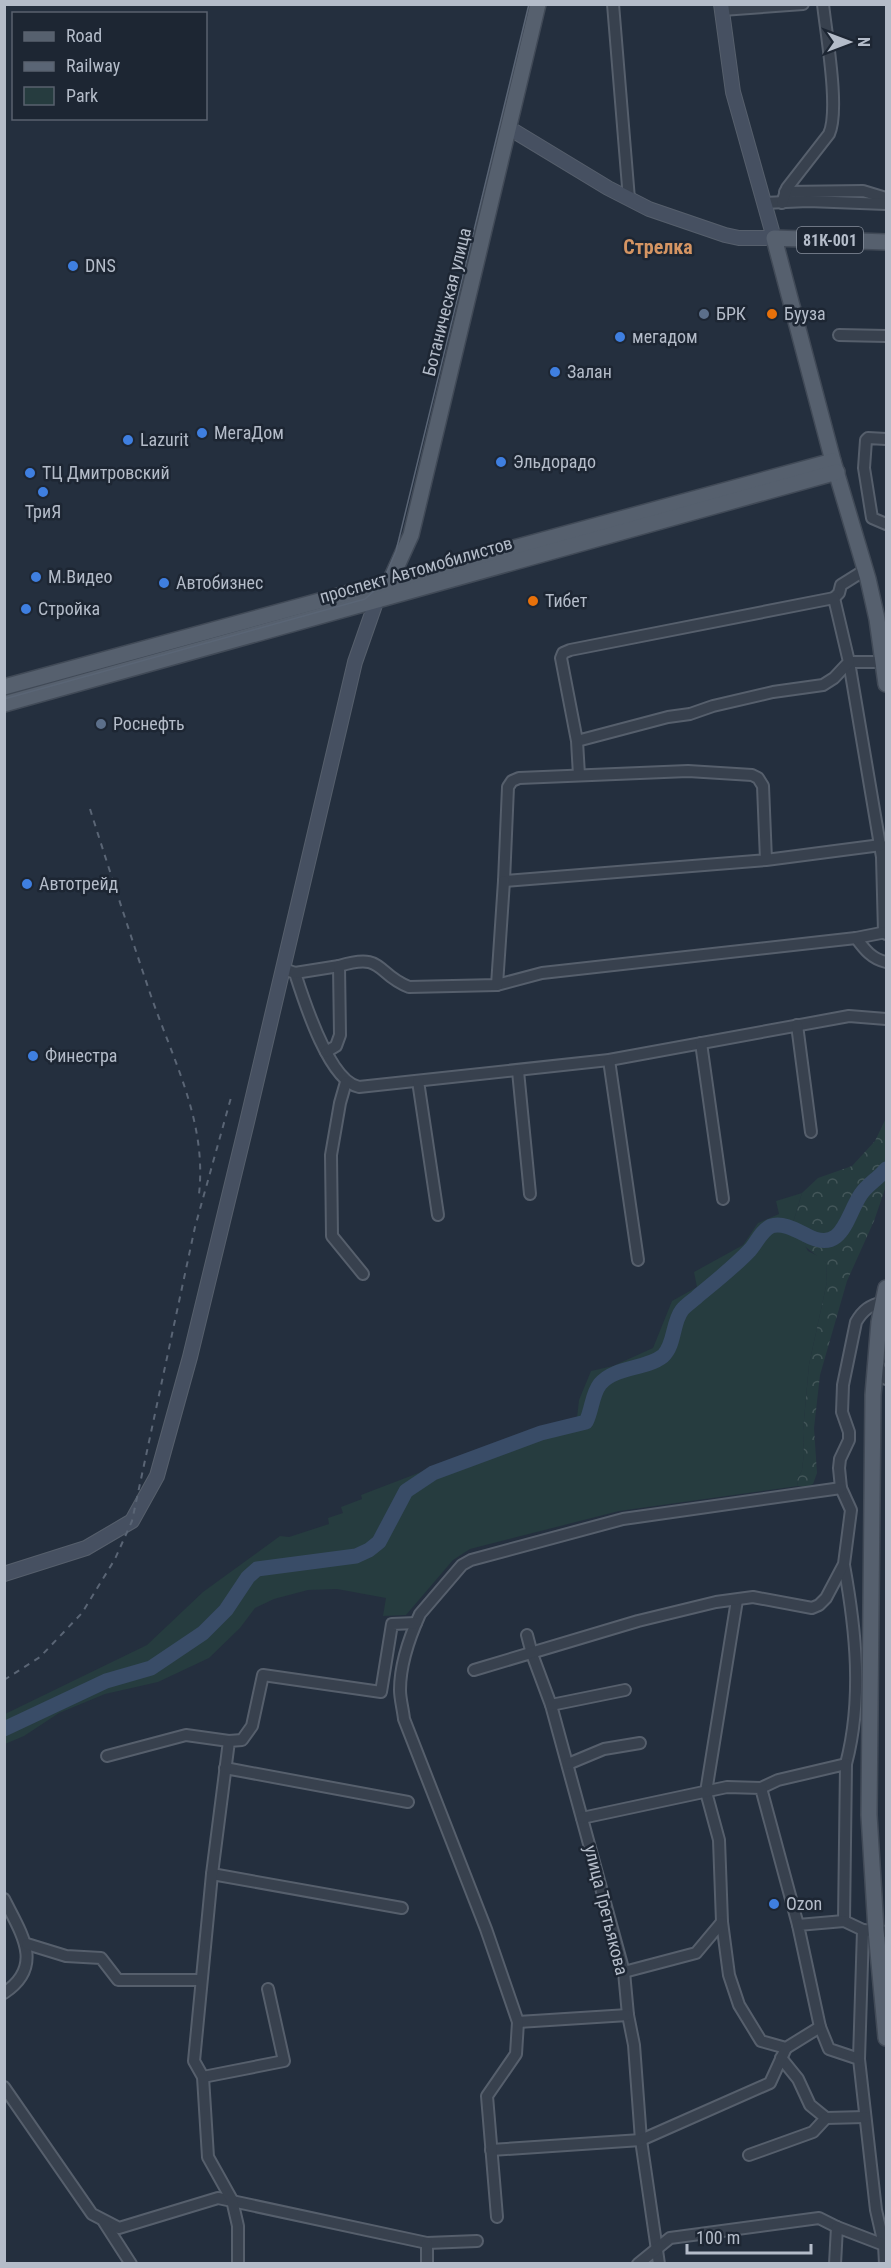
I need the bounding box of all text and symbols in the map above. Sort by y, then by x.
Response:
legend [12,12,207,120]
north arrow [819,12,879,72]
text: Road [66,25,102,46]
text: N [854,37,873,47]
text: Railway [66,55,121,76]
text: Park [66,85,98,106]
street label: Ботаническая улица [418,225,475,378]
road number: 81К-001 [797,227,863,253]
district label: Стрелка [623,235,693,259]
place label: DNS [85,255,116,276]
marker: DNS [66,259,80,273]
place label: БРК [716,303,746,324]
place label: Бууза [784,303,826,324]
marker: БРК [697,307,711,321]
marker: Бууза [765,307,779,321]
place label: мегадом [632,326,698,347]
marker: мегадом [613,330,627,344]
place label: Залан [567,361,612,382]
marker: Залан [548,365,562,379]
place label: МегаДом [214,422,284,443]
marker: МегаДом [195,426,209,440]
place label: Lazurit [140,429,189,450]
marker: Lazurit [121,433,135,447]
place label: Эльдорадо [513,451,596,472]
marker: Эльдорадо [494,455,508,469]
place label: ТЦ Дмитровский [42,462,170,483]
marker: ТЦ Дмитровский [23,466,37,480]
marker: ТриЯ [36,485,50,499]
place label: ТриЯ [25,501,61,522]
street label: проспект Автомобилистов [317,532,515,607]
place label: М.Видео [48,566,112,587]
marker: М.Видео [29,570,43,584]
place label: Автобизнес [176,572,263,593]
marker: Автобизнес [157,576,171,590]
place label: Тибет [545,590,588,611]
marker: Тибет [526,594,540,608]
place label: Стройка [38,598,100,619]
marker: Стройка [19,602,33,616]
place label: Роснефть [113,713,185,734]
marker: Роснефть [94,717,108,731]
place label: Автотрейд [39,873,119,894]
marker: Автотрейд [20,877,34,891]
place label: Финестра [45,1045,117,1066]
marker: Финестра [26,1049,40,1063]
street label: улица Третьякова [580,1843,633,1977]
place label: Ozon [786,1893,822,1914]
marker: Ozon [767,1897,781,1911]
scale bar [687,2217,812,2255]
text: 100 m [696,2227,740,2248]

